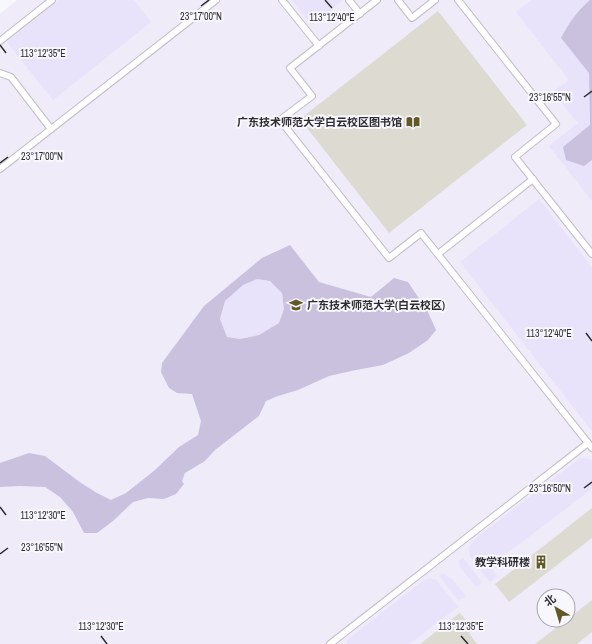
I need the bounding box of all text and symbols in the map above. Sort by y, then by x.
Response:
text: 23°17'00"N [180,10,222,23]
text: 113°12'40"E [309,11,355,24]
text: 113°12'35"E [20,47,66,60]
text: 23°16'55"N [529,91,571,104]
library icon: 广东技术师范大学白云校区图书馆 [405,114,421,130]
place label: 广东技术师范大学白云校区图书馆 [237,115,402,129]
text: 23°17'00"N [21,150,63,163]
school or university icon: 广东技术师范大学(白云校区) [288,297,304,313]
place label: 广东技术师范大学(白云校区) [307,298,445,312]
text: 113°12'40"E [526,327,572,340]
text: 23°16'50"N [529,482,571,495]
text: 113°12'30"E [20,509,66,522]
text: 23°16'55"N [21,541,63,554]
building icon: 教学科研楼 [533,554,549,570]
place label: 教学科研楼 [475,555,530,569]
north arrow [536,588,576,628]
text: 北 [541,591,558,609]
text: 113°12'30"E [78,620,124,633]
text: 113°12'35"E [438,620,484,633]

